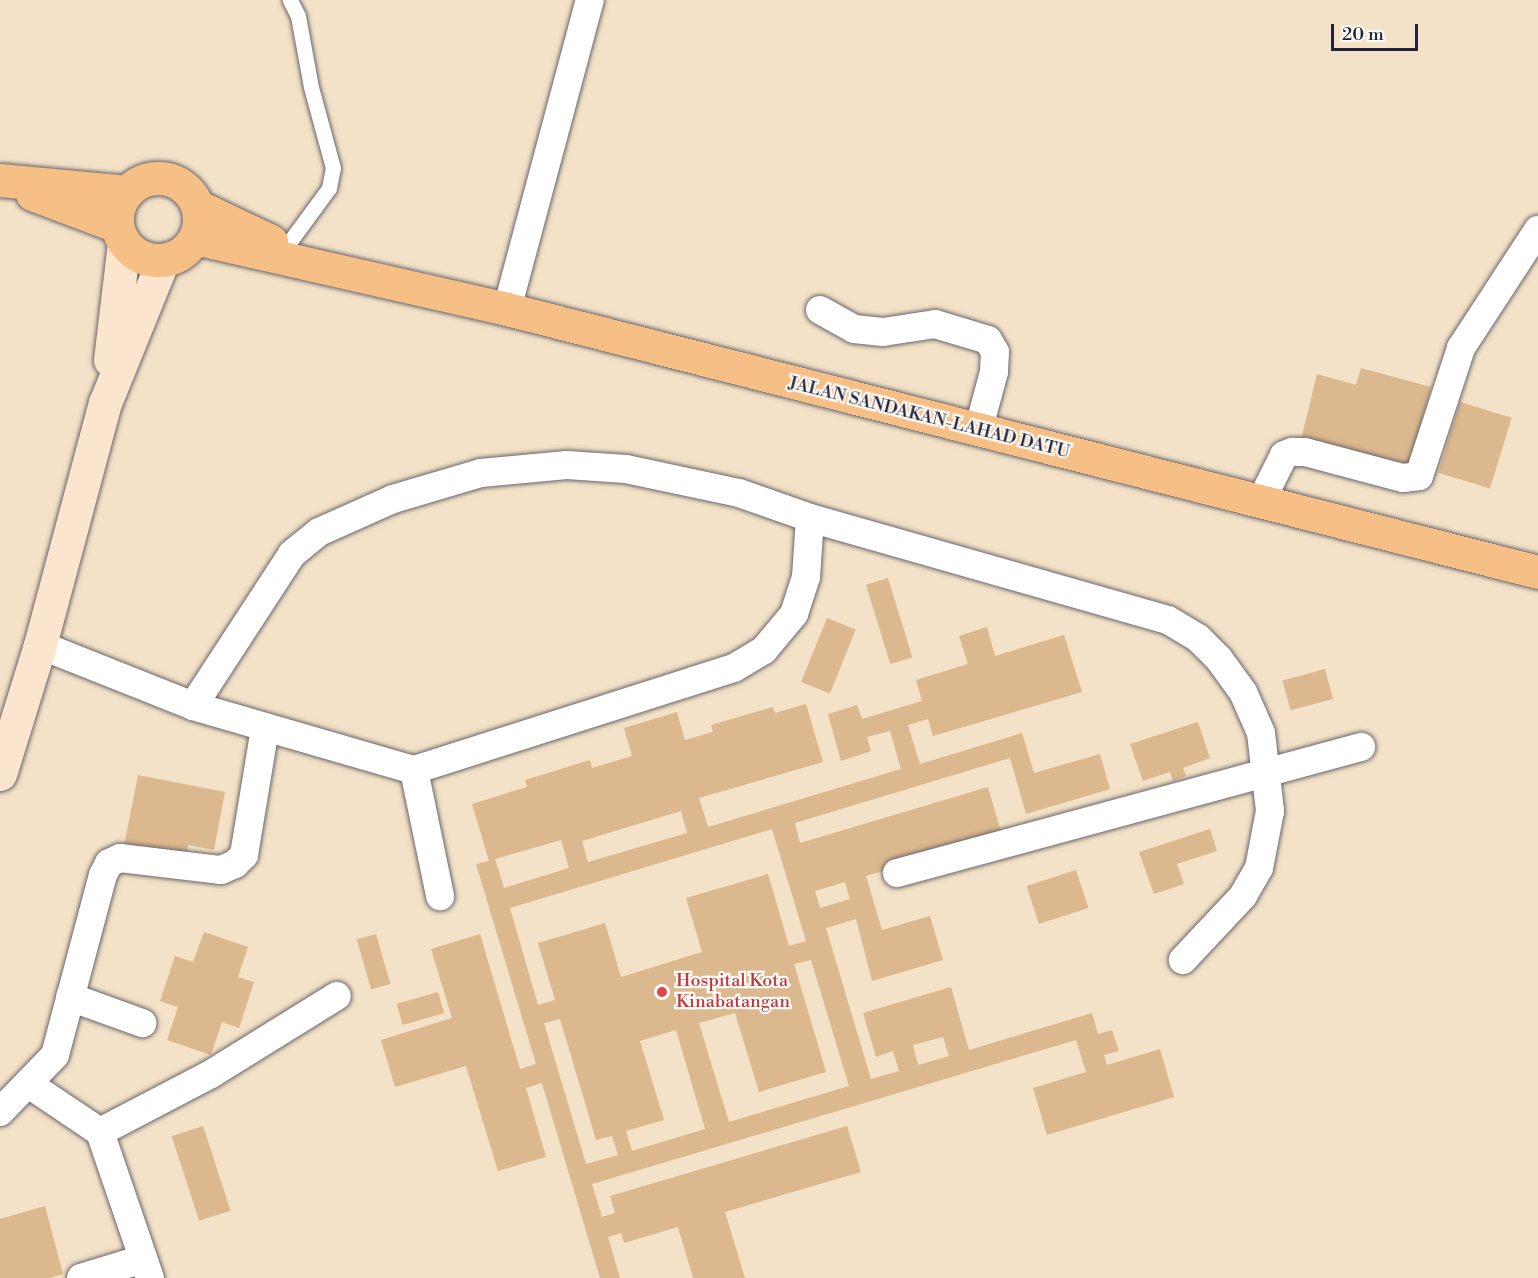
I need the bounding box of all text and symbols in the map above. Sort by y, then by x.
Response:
scale bar [1334,12,1421,50]
text: 20 m [1342,23,1384,46]
street label: JALAN SANDAKAN-LAHAD DATU [786,373,1072,463]
place label: Hospital Kota Kinabatangan [676,971,790,1014]
marker: Hospital Kota Kinabatangan [653,983,671,1001]

